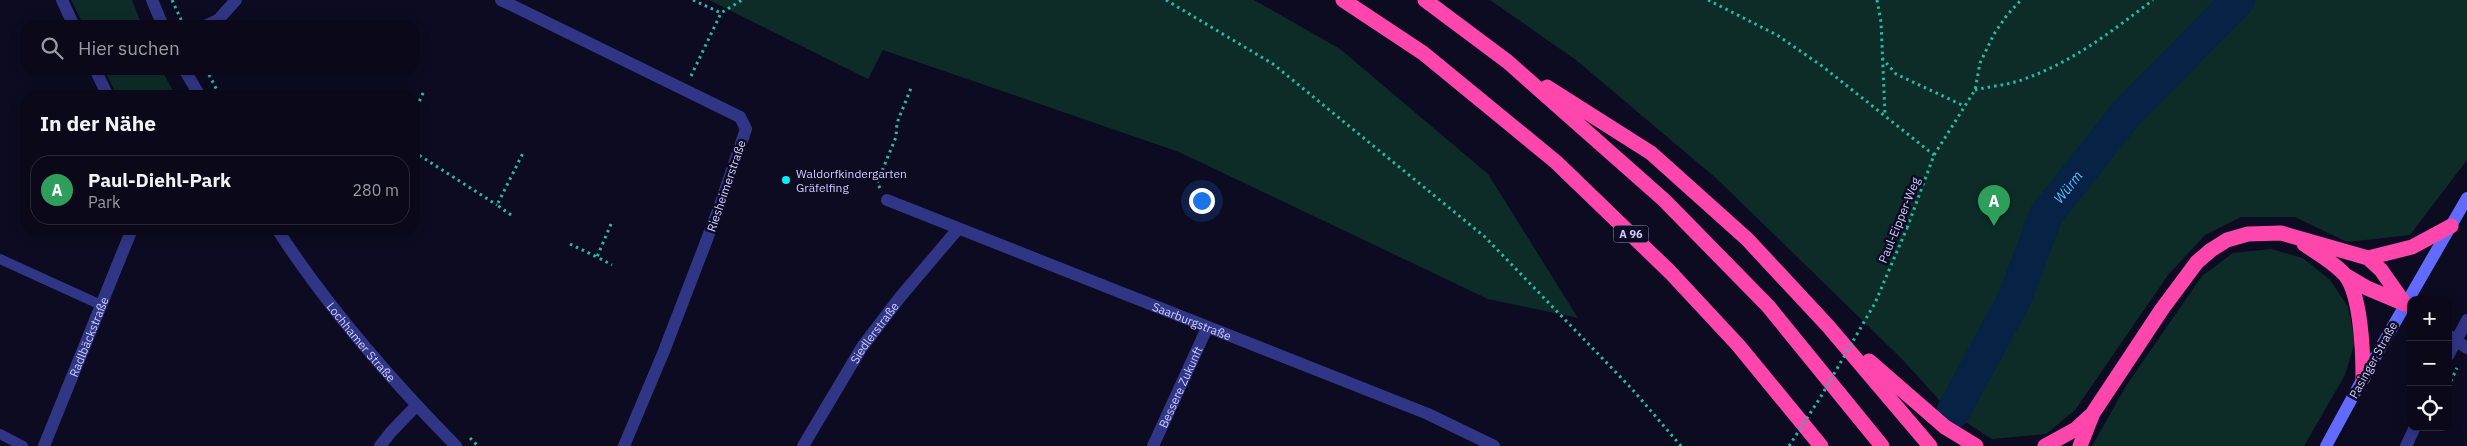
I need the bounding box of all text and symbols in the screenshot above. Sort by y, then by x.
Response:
search box [20,20,420,75]
icon: search [38,34,66,62]
text: Hier suchen [78,36,180,60]
text: In der Nähe [40,109,156,137]
street label: Riesheimerstraße [703,138,749,234]
place label: Waldorfkindergarten Gräfelfing [796,166,907,195]
water label: Würm [2050,167,2087,207]
text: Paul-Diehl-Park [88,168,231,192]
marker: Waldorfkindergarten Gräfelfing [780,174,792,186]
street label: Paul-Eipper-Weg [1875,174,1923,265]
text: A [52,180,62,200]
text: 280 m [352,180,399,200]
pin: A [1978,185,2010,226]
your location [1189,188,1215,214]
text: Park [88,192,120,212]
road number: A 96 [1614,225,1648,242]
street label: Radlbäckstraße [65,294,111,379]
map controls [2407,296,2452,431]
button: + [2407,296,2452,341]
street label: Siedlerstraße [847,298,902,366]
street label: Saarburgstraße [1150,298,1234,343]
street label: Lochhamer Straße [324,299,399,385]
street label: Pasinger Straße [2346,319,2400,401]
button: − [2407,341,2452,386]
street label: Bessere Zukunft [1155,344,1205,430]
button: locate [2407,386,2452,431]

